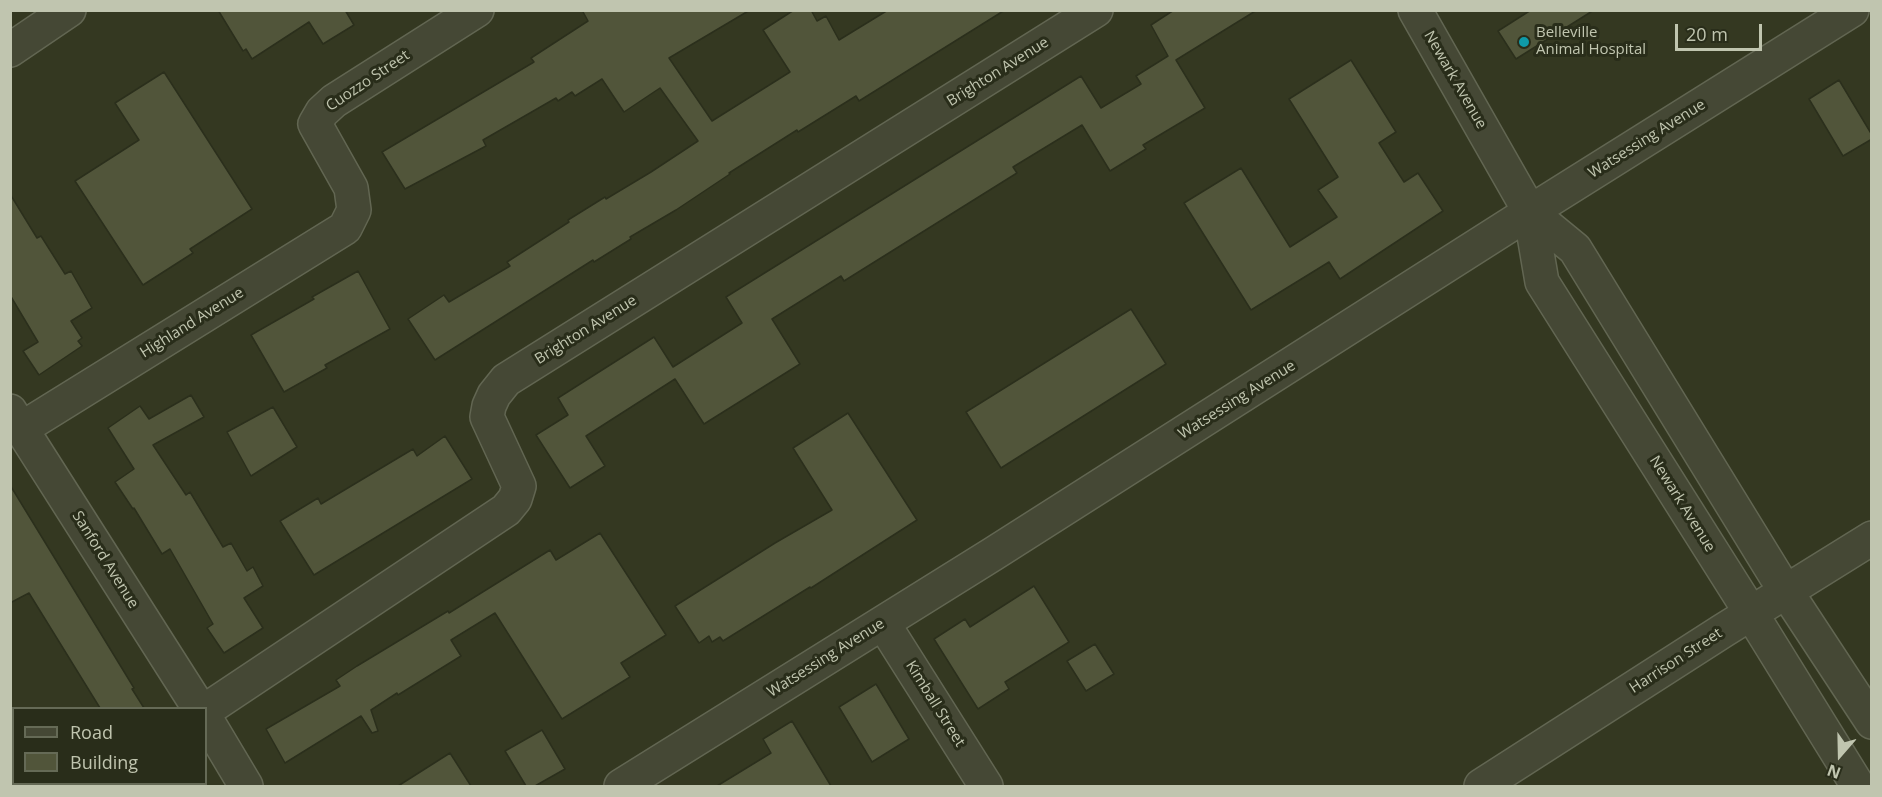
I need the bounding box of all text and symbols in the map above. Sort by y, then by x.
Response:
scale bar [1678,12,1765,50]
text: 20 m [1686,22,1728,46]
place label: Belleville Animal Hospital [1536,24,1646,59]
street label: Newark Avenue [1420,28,1490,132]
street label: Brighton Avenue [944,33,1052,111]
marker: Belleville Animal Hospital [1517,35,1531,49]
street label: Cuozzo Street [323,47,413,115]
street label: Watsessing Avenue [1585,96,1709,182]
street label: Highland Avenue [137,284,247,362]
street label: Brighton Avenue [532,291,640,369]
street label: Watsessing Avenue [1175,357,1299,443]
street label: Newark Avenue [1645,453,1719,555]
street label: Sanford Avenue [68,508,142,612]
street label: Watsessing Avenue [764,615,888,701]
street label: Harrison Street [1626,624,1726,698]
street label: Kimball Street [901,658,969,750]
legend [12,707,207,785]
text: Road [70,720,113,744]
north arrow [1810,725,1870,785]
text: Building [70,750,138,774]
text: N [1824,759,1844,784]

